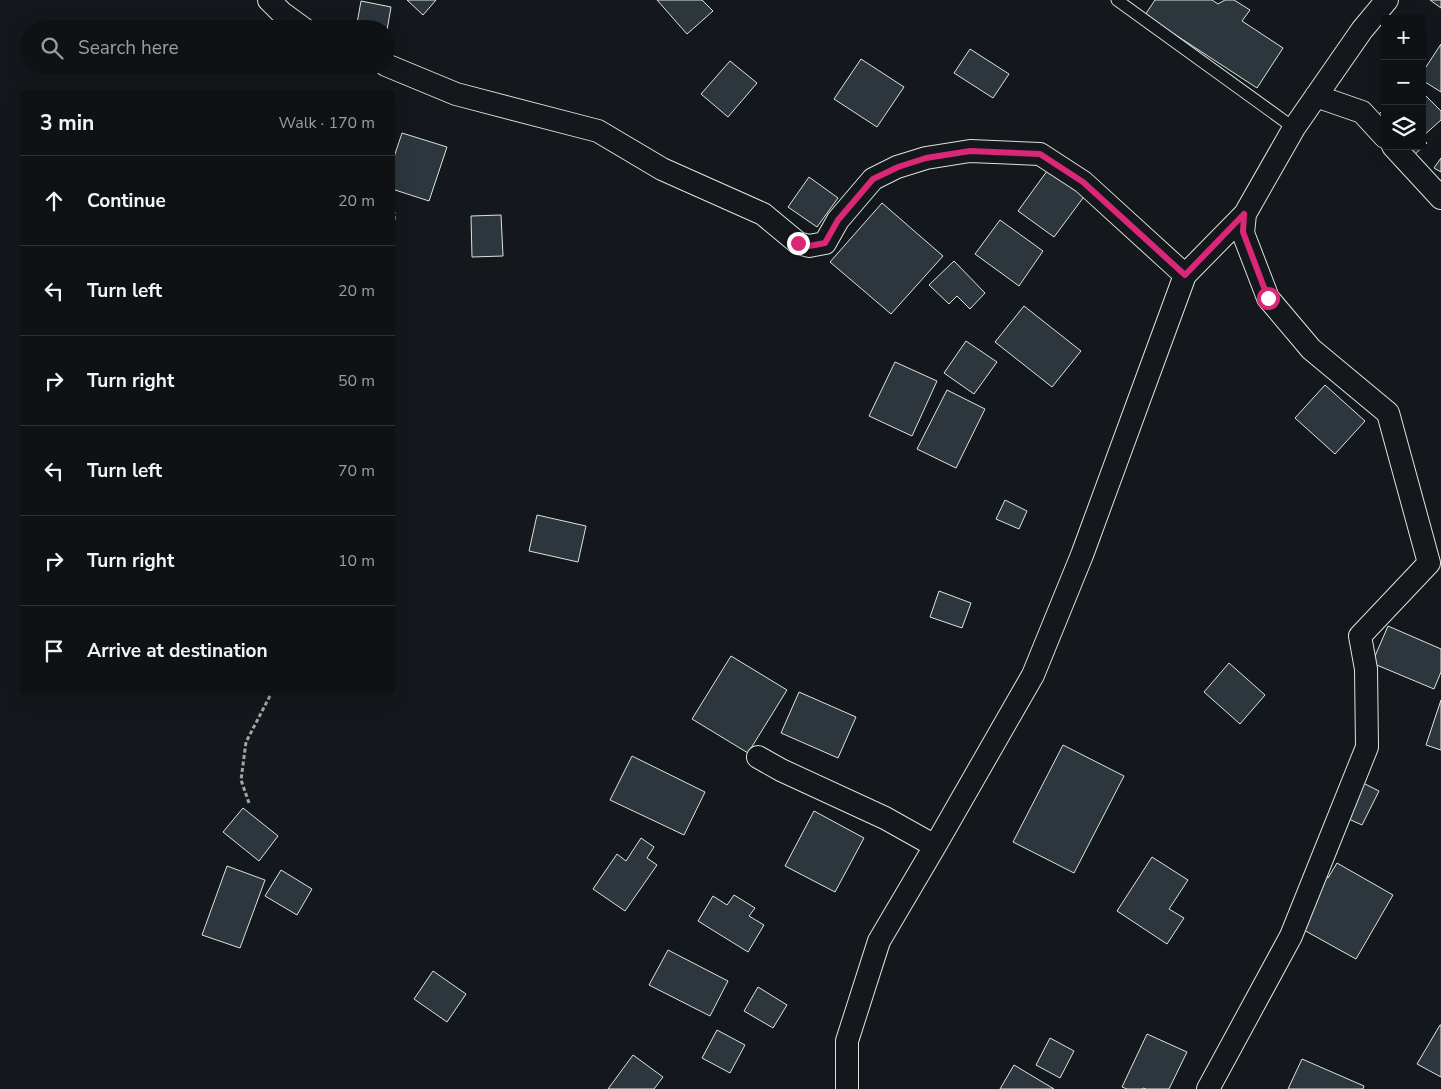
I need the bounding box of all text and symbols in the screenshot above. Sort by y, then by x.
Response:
map controls [1381,15,1426,150]
button: + [1381,15,1426,60]
search box [20,20,395,75]
icon: search [38,34,66,62]
text: Search here [78,35,179,61]
button: − [1381,60,1426,105]
button: layers [1381,105,1426,150]
text: 3 min [40,109,94,137]
text: Walk · 170 m [279,112,375,134]
icon: ahead [40,187,68,215]
text: Continue [87,188,166,214]
text: 20 m [338,190,375,212]
route end [787,232,810,255]
icon: left [40,277,68,305]
text: Turn left [87,278,162,304]
text: 20 m [338,280,375,302]
route start [1257,287,1280,310]
icon: right [40,367,68,395]
text: Turn right [87,368,174,394]
text: 50 m [338,370,375,392]
icon: left [40,457,68,485]
text: Turn left [87,458,162,484]
text: 70 m [338,460,375,482]
icon: right [40,547,68,575]
text: Turn right [87,548,174,574]
text: 10 m [338,550,375,572]
icon: arrive [40,637,68,665]
text: Arrive at destination [87,638,268,664]

